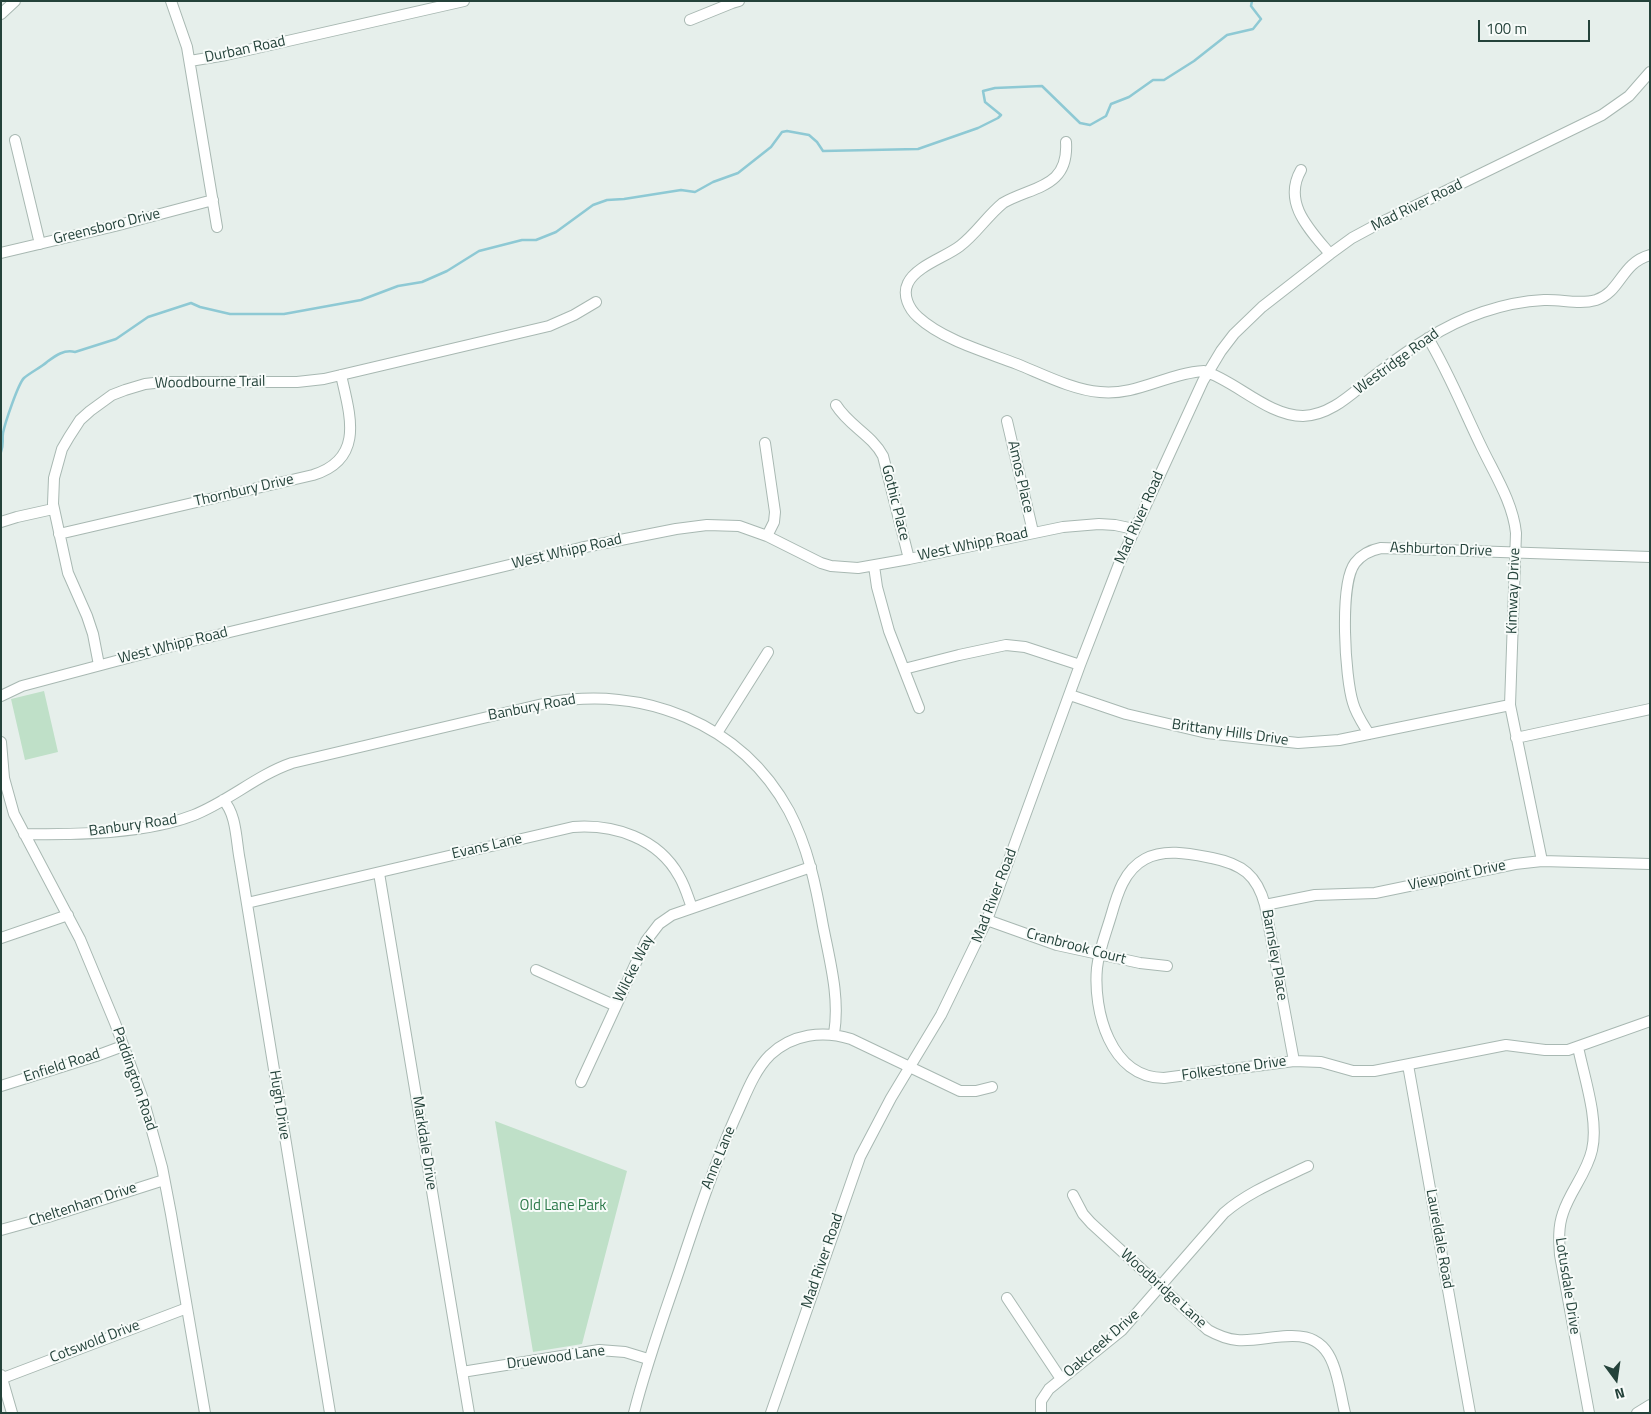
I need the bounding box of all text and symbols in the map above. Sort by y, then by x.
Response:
scale bar [1481,10,1594,42]
text: 100 m [1486,17,1527,40]
street label: Durban Road [203,33,287,67]
street label: Mad River Road [1368,176,1466,236]
street label: Greensboro Drive [52,205,162,249]
street label: Westridge Road [1351,325,1443,399]
street label: Woodbourne Trail [154,373,266,393]
street label: Amos Place [1003,439,1037,515]
street label: Gothic Place [877,463,913,543]
street label: Mad River Road [1112,469,1168,567]
street label: Thornbury Drive [193,471,295,511]
street label: West Whipp Road [916,525,1030,565]
street label: West Whipp Road [510,531,624,573]
street label: Ashburton Drive [1390,539,1492,561]
street label: Kimway Drive [1503,547,1525,635]
street label: West Whipp Road [116,624,230,668]
street label: Banbury Road [487,691,577,725]
street label: Brittany Hills Drive [1170,716,1290,750]
street label: Banbury Road [88,811,178,841]
street label: Evans Lane [450,830,524,864]
street label: Mad River Road [969,846,1021,946]
street label: Viewpoint Drive [1406,857,1508,895]
street label: Barnsley Place [1257,908,1291,1002]
street label: Cranbrook Court [1024,925,1128,969]
street label: Wilcke Way [610,933,658,1005]
street label: Paddington Road [108,1025,160,1133]
street label: Enfield Road [21,1045,103,1087]
street label: Folkestone Drive [1181,1053,1287,1085]
street label: Hugh Drive [265,1069,293,1141]
street label: Markdale Drive [408,1095,440,1191]
street label: Anne Lane [698,1124,740,1192]
street label: Cheltenham Drive [27,1179,139,1231]
street label: Laureldale Road [1421,1188,1457,1290]
park label: Old Lane Park [520,1197,606,1215]
street label: Mad River Road [798,1211,848,1311]
street label: Lotusdale Drive [1550,1236,1584,1336]
street label: Woodbridge Lane [1116,1246,1210,1332]
street label: Oakcreek Drive [1060,1306,1144,1382]
street label: Cotswold Drive [48,1317,142,1367]
street label: Druewood Lane [506,1342,606,1374]
north arrow [1591,1354,1641,1404]
text: N [1613,1383,1627,1405]

